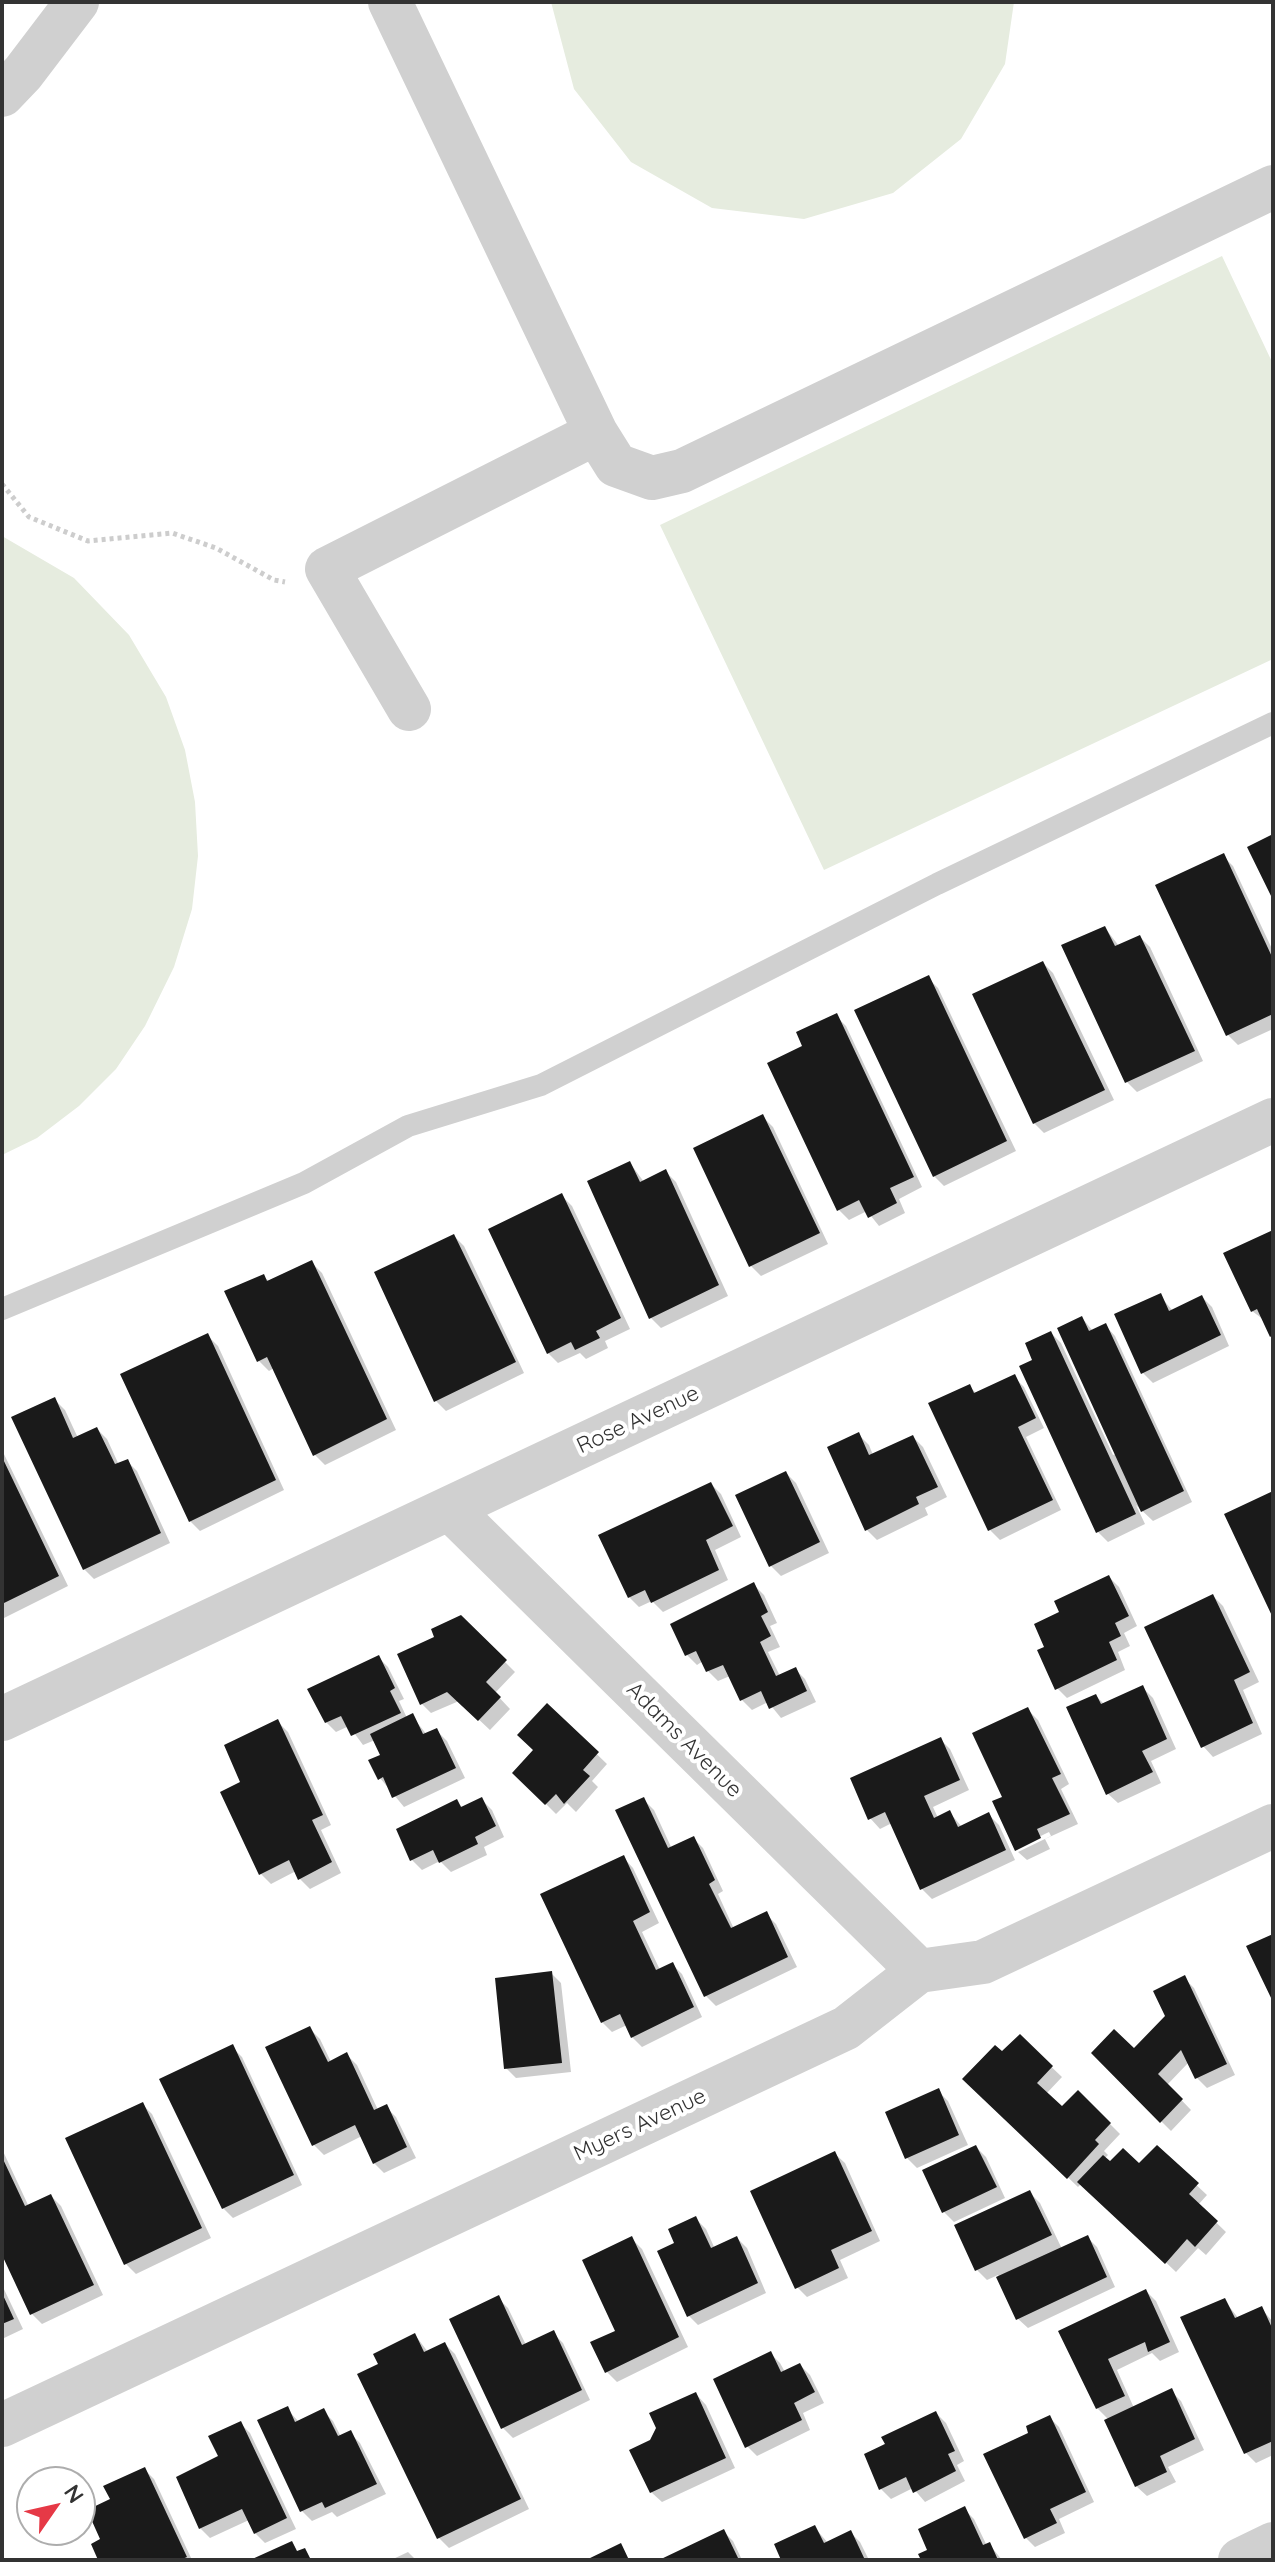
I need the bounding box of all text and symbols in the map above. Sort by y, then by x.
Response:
street label: Rose Avenue [573,1380,703,1460]
street label: Adams Avenue [621,1677,747,1803]
street label: Myers Avenue [570,2083,710,2167]
north arrow [16,2466,96,2546]
text: N [58,2479,90,2508]

